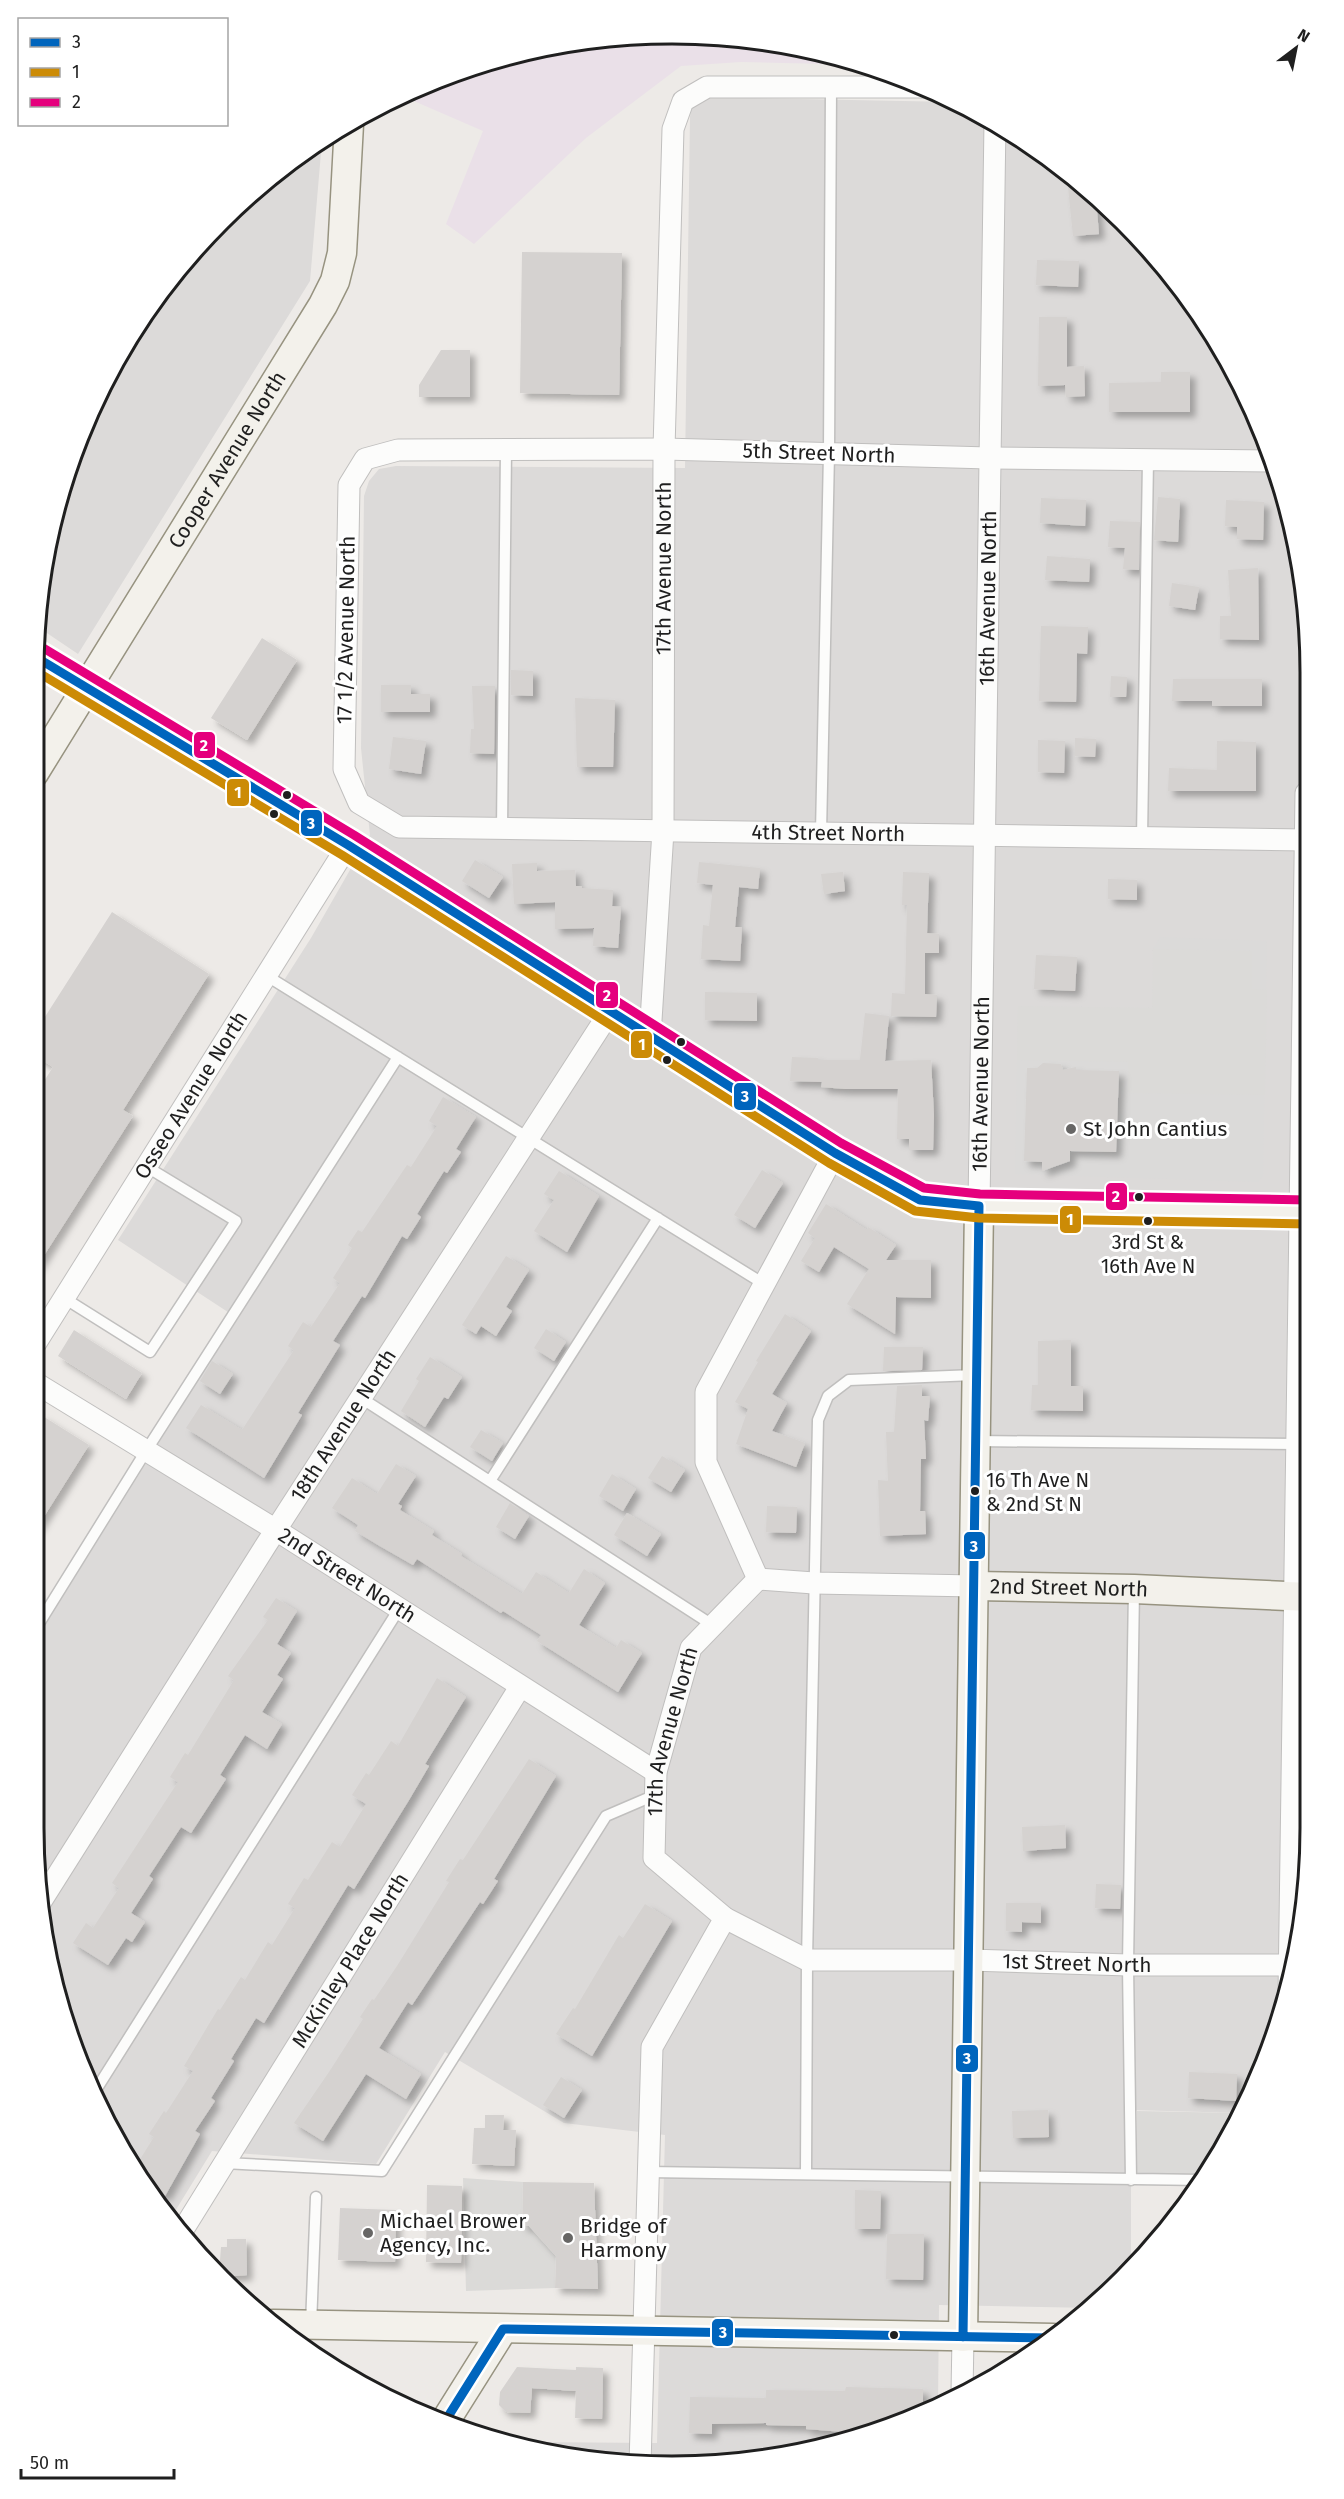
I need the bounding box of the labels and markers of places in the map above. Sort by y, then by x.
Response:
unlabelled marker [281,789,293,801]
unlabelled marker [268,808,280,820]
unlabelled marker [675,1036,687,1048]
unlabelled marker [661,1054,673,1066]
place label: St John Cantius [1083,1116,1227,1142]
marker: St John Cantius [1064,1122,1078,1136]
unlabelled marker [1133,1191,1145,1203]
marker: 3rd St & 16th Ave N [1142,1215,1154,1227]
place label: 3rd St & 16th Ave N [1101,1230,1195,1278]
place label: 16 Th Ave N & 2nd St N [986,1468,1089,1516]
marker: 16 Th Ave N & 2nd St N [969,1485,981,1497]
place label: Michael Brower Agency, Inc. [380,2208,526,2258]
place label: Bridge of Harmony [580,2213,668,2263]
marker: Michael Brower Agency, Inc. [361,2226,375,2240]
marker: Bridge of Harmony [561,2231,575,2245]
unlabelled marker [888,2329,900,2341]

